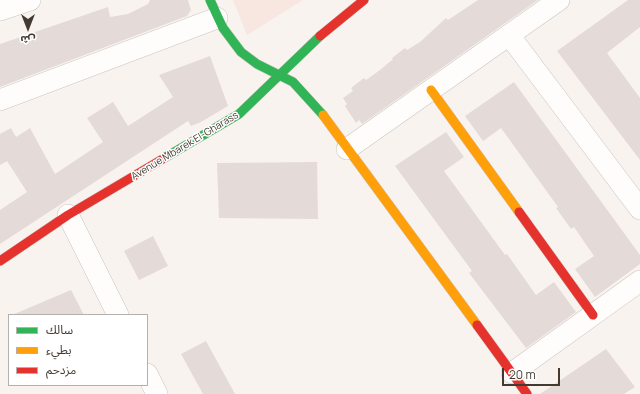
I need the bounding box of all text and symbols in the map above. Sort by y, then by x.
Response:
north arrow [8,8,48,48]
text: ش [20,33,36,48]
street label: Avenue Mbarek El-Gharass [129,109,241,183]
legend [8,314,148,386]
text: سالك [46,321,73,338]
text: بطيء [46,341,72,358]
scale bar [504,360,562,386]
text: مزدحم [46,361,76,378]
text: 20 m [509,366,536,383]

